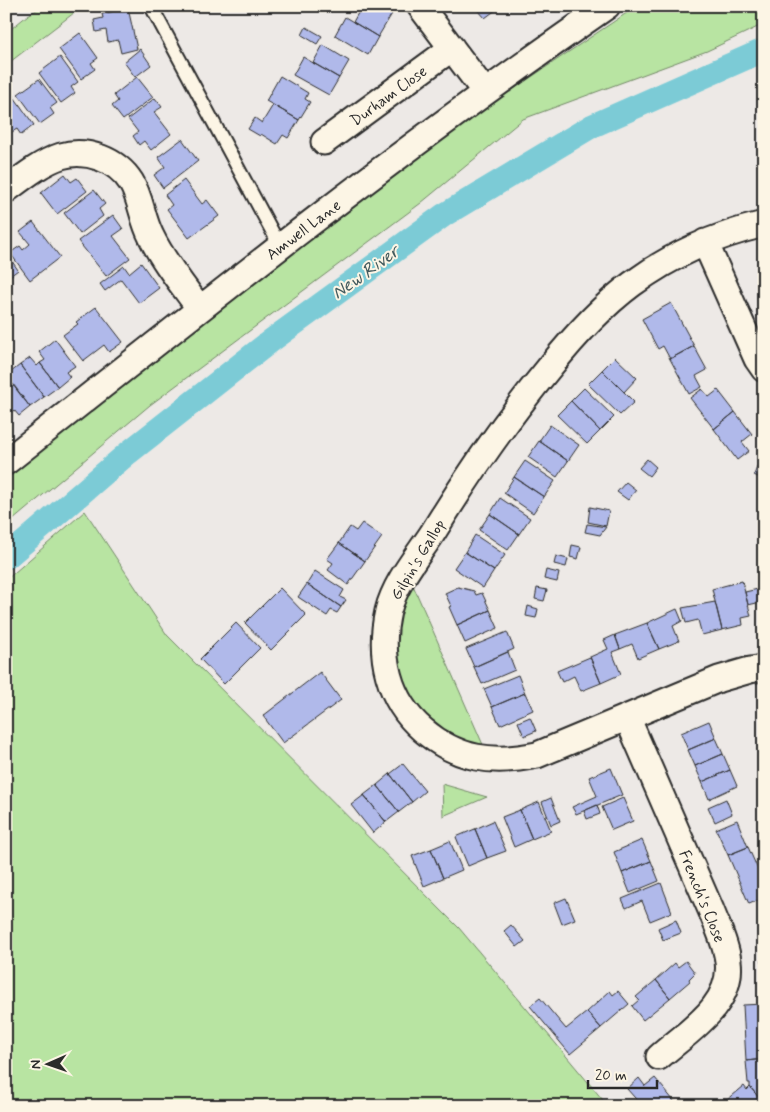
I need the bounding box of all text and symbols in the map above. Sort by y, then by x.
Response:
street label: Durham Close [346,61,432,131]
street label: Amwell Lane [262,195,346,265]
water label: New River [327,239,406,305]
street label: Gilpin's Gallop [386,516,451,604]
street label: French's Close [674,847,730,946]
north arrow [22,1040,72,1090]
scale bar [588,1057,656,1089]
text: N [27,1059,45,1069]
text: 20 m [595,1066,627,1086]

